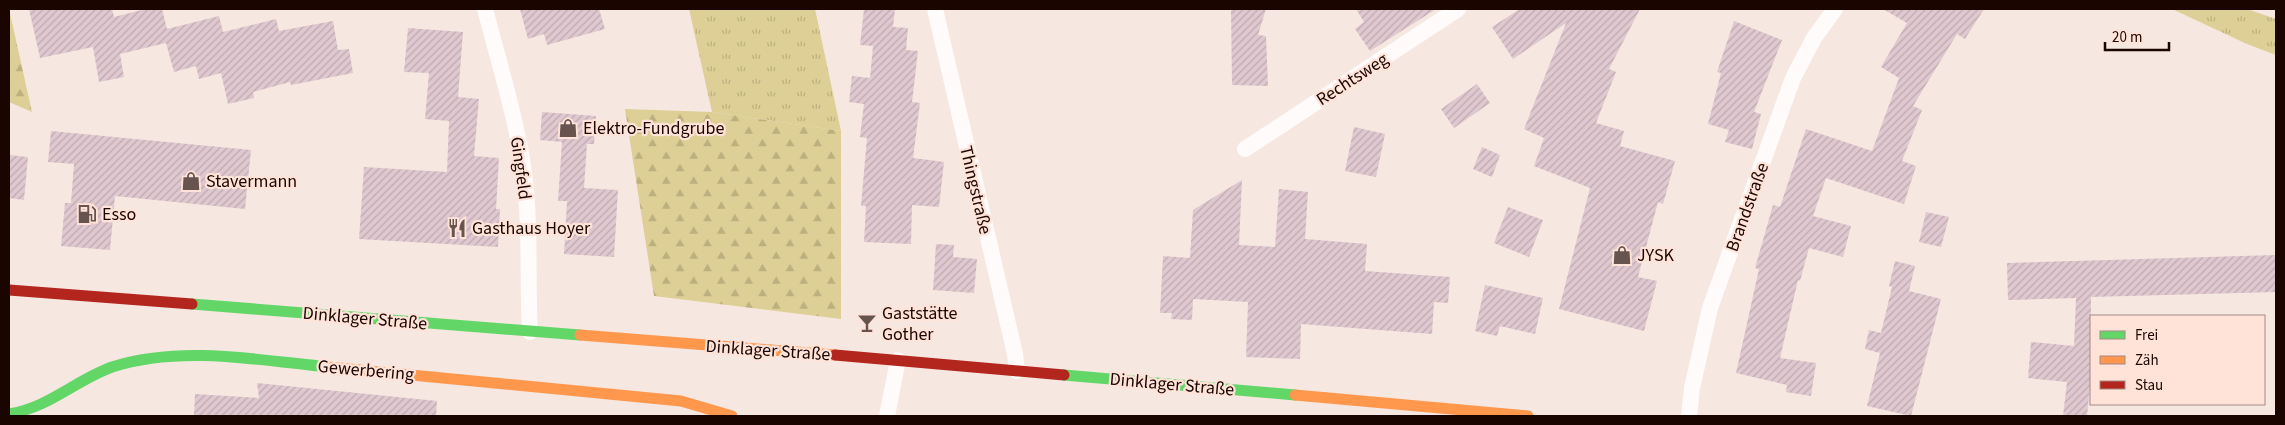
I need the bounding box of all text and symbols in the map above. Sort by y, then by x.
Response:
scale bar [2105,20,2169,52]
text: 20 m [2112,27,2142,48]
street label: Rechtsweg [1311,47,1393,112]
place label: Elektro-Fundgrube [583,116,724,141]
shop icon: Elektro-Fundgrube [557,117,579,139]
street label: Gingfeld [504,135,537,201]
street label: Thingstraße [953,143,998,237]
street label: Brandstraße [1720,159,1775,255]
place label: Stavermann [206,169,297,194]
shop icon: Stavermann [180,170,202,192]
place label: Esso [102,202,136,227]
fuel station icon: Esso [76,203,98,225]
place label: Gasthaus Hoyer [472,216,591,241]
restaurant icon: Gasthaus Hoyer [446,217,468,239]
place label: JYSK [1637,243,1675,268]
shop icon: JYSK [1611,244,1633,266]
street label: Dinklager Straße [302,301,428,336]
place label: Gaststätte Gother [882,301,958,347]
bar icon: Gaststätte Gother [856,312,878,334]
legend [2090,315,2265,405]
text: Frei [2135,325,2158,346]
street label: Dinklager Straße [705,334,831,367]
text: Zäh [2135,350,2159,371]
street label: Gewerbering [317,354,415,387]
street label: Dinklager Straße [1109,367,1235,402]
text: Stau [2135,375,2163,396]

